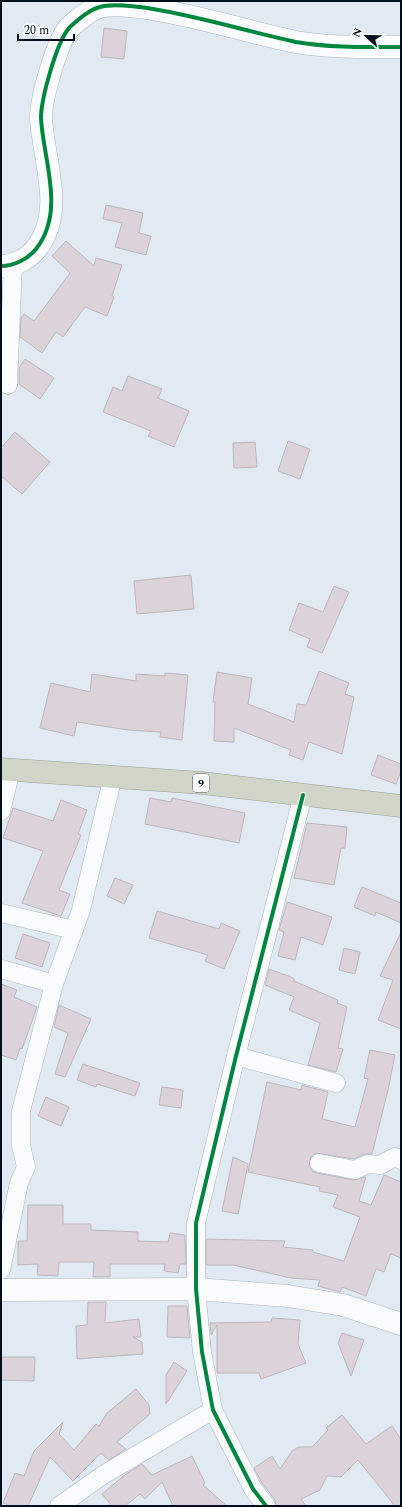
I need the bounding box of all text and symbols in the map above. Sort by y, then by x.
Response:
scale bar [18,16,74,42]
north arrow [346,16,386,56]
text: 20 m [24,21,49,40]
text: N [348,25,367,40]
road number: 9 [193,774,209,792]

